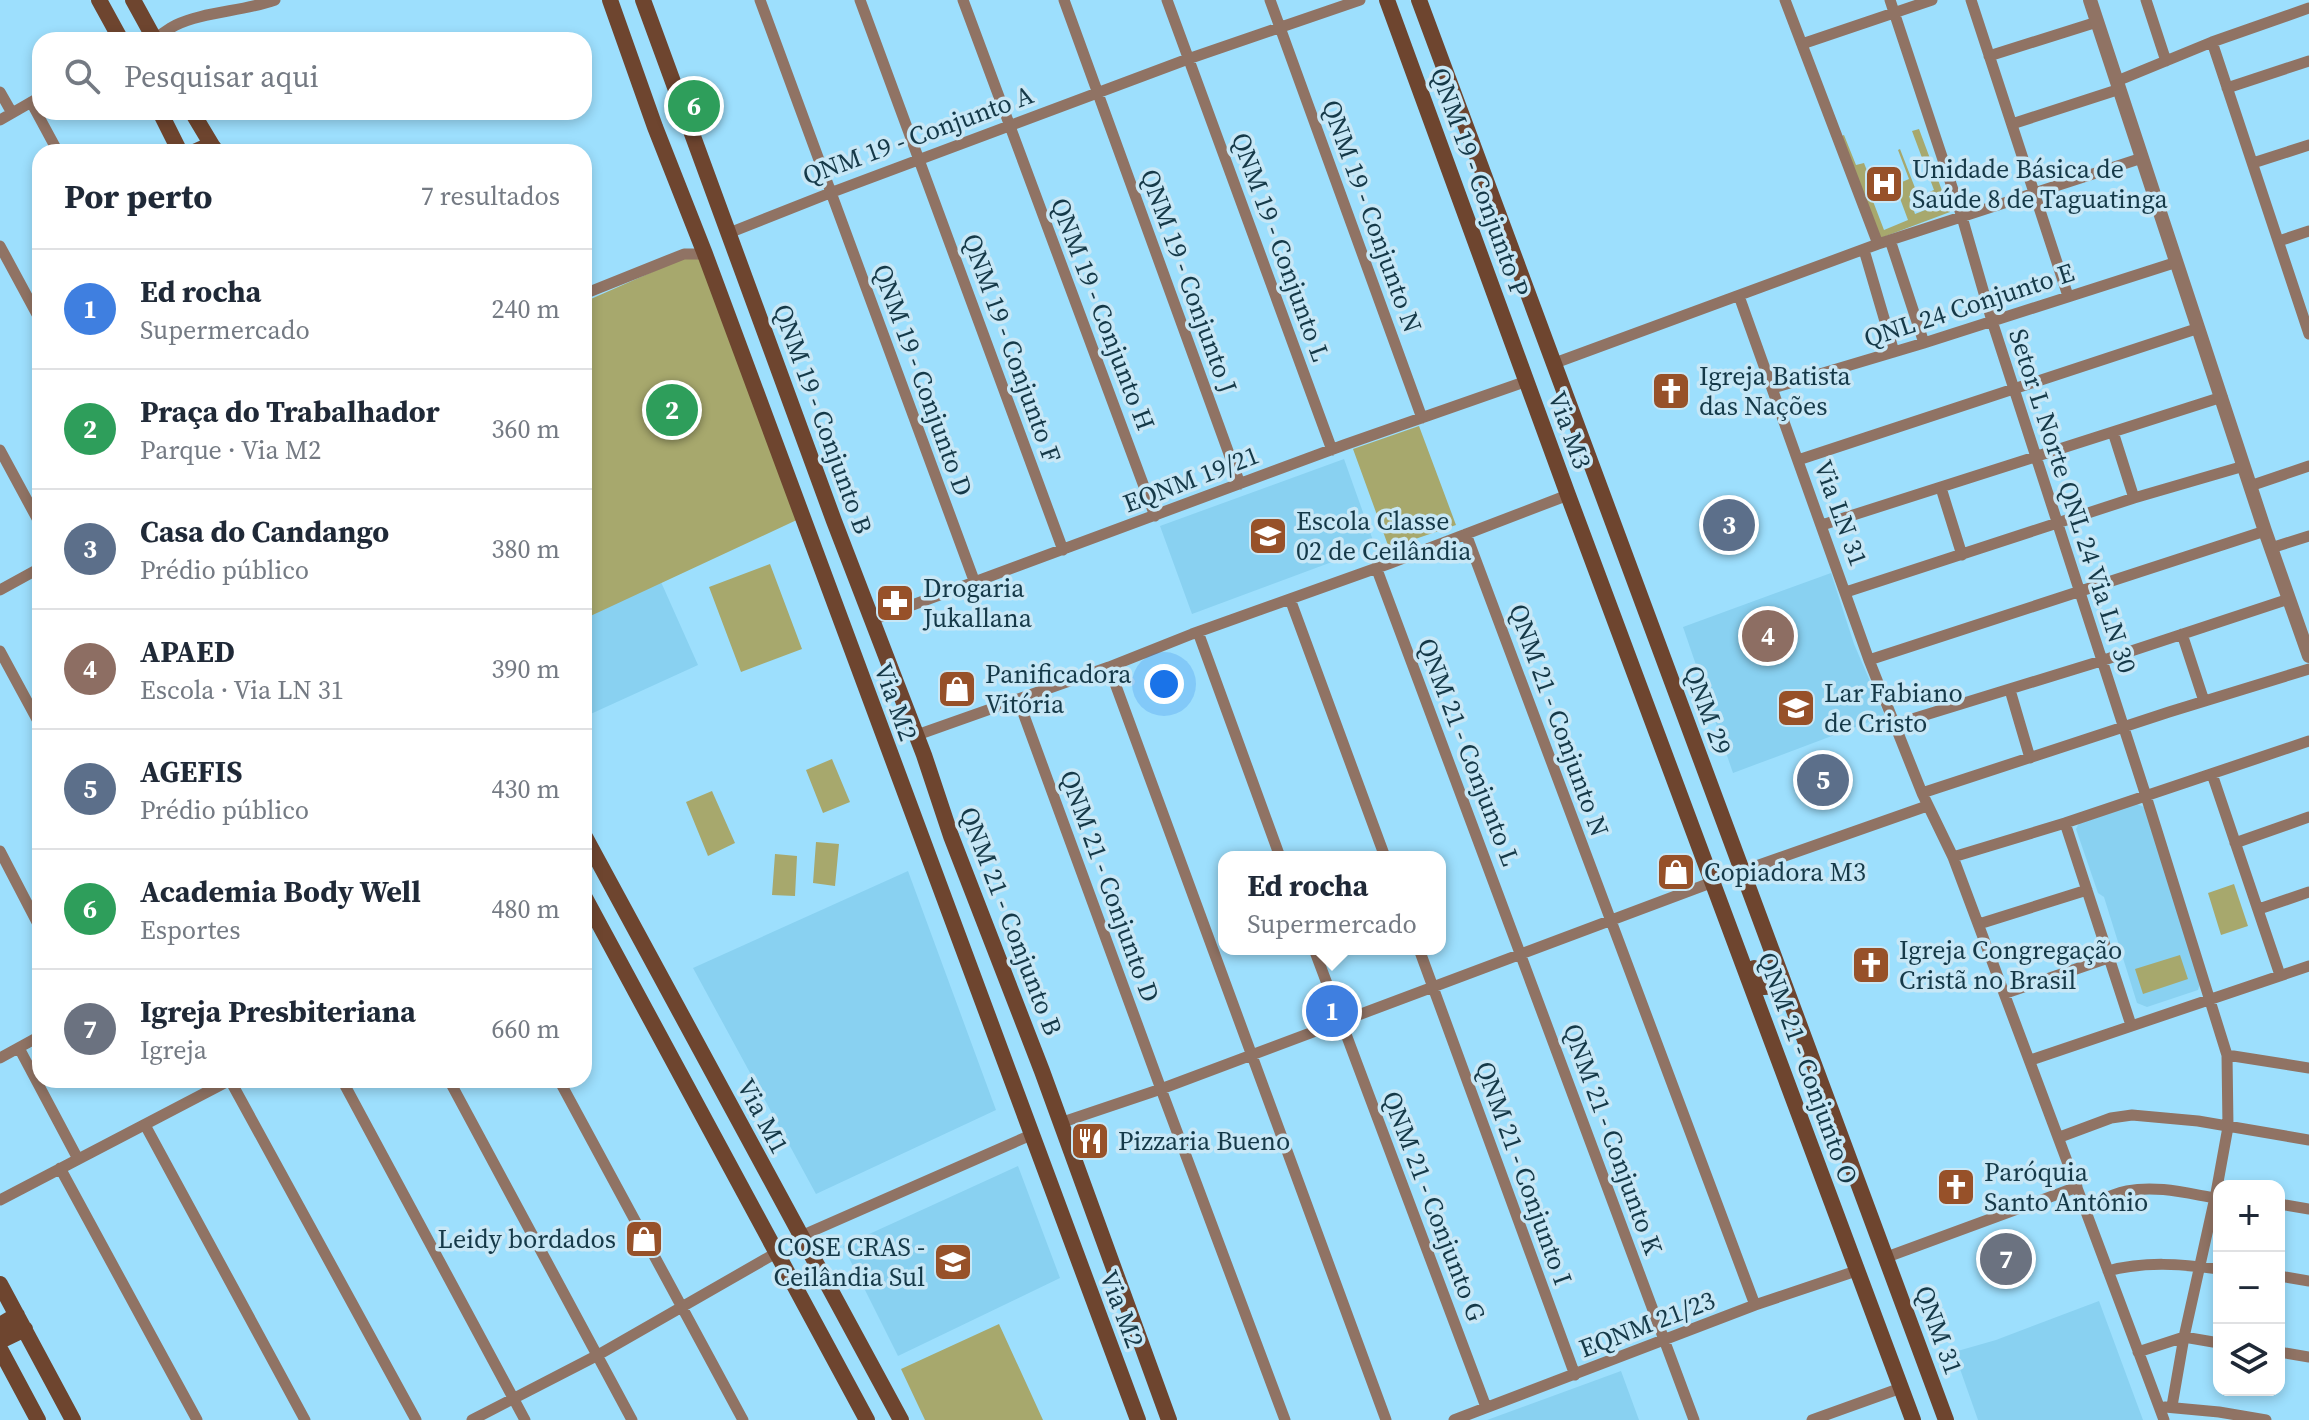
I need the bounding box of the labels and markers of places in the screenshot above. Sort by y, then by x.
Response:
pin: 6 [668,76,720,136]
place label: Unidade Básica de Saúde 8 de Taguatinga [1912,151,2168,217]
hospital icon: Unidade Básica de Saúde 8 de Taguatinga [1863,163,1905,205]
place label: Igreja Batista das Nações [1699,358,1852,424]
church icon: Igreja Batista das Nações [1650,370,1692,412]
pin: 2 [646,380,698,440]
pin: 3 [1703,495,1755,555]
place label: Escola Classe 02 de Ceilândia [1296,503,1472,569]
school or university icon: Escola Classe 02 de Ceilândia [1247,515,1289,557]
place label: Drogaria Jukallana [922,570,1033,636]
pharmacy icon: Drogaria Jukallana [874,582,916,624]
pin: 4 [1742,606,1794,666]
place label: Panificadora Vitória [985,656,1132,722]
shop icon: Panificadora Vitória [936,668,978,710]
place label: Lar Fabiano de Cristo [1824,675,1963,741]
school or university icon: Lar Fabiano de Cristo [1775,687,1817,729]
pin: 5 [1797,750,1849,810]
shop icon: Copiadora M3 [1655,851,1697,893]
place label: Copiadora M3 [1704,854,1866,890]
place label: Igreja Congregação Cristã no Brasil [1899,932,2122,998]
church icon: Igreja Congregação Cristã no Brasil [1850,944,1892,986]
pin: 1 [1306,981,1358,1041]
restaurant icon: Pizzaria Bueno [1069,1120,1111,1162]
place label: Pizzaria Bueno [1118,1123,1290,1159]
place label: Paróquia Santo Antônio [1984,1154,2148,1220]
church icon: Paróquia Santo Antônio [1935,1166,1977,1208]
shop icon: Leidy bordados [623,1218,665,1260]
place label: Leidy bordados [438,1221,616,1257]
place label: COSE CRAS - Ceilândia Sul [773,1229,925,1295]
pin: 7 [1980,1229,2032,1289]
school or university icon: COSE CRAS - Ceilândia Sul [932,1241,974,1283]

